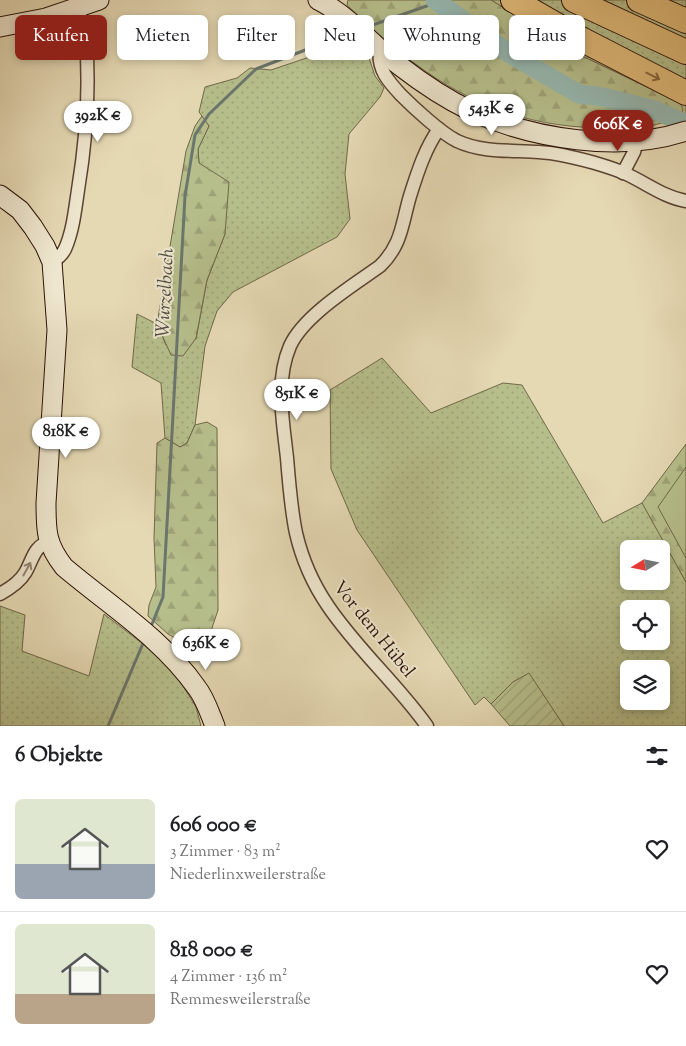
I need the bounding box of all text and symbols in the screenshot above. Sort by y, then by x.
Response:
chip: Kaufen [15,15,107,60]
chip: Mieten [117,15,208,60]
chip: Filter [218,15,295,60]
chip: Neu [305,15,374,60]
chip: Wohnung [384,15,499,60]
chip: Haus [509,15,585,60]
one-way arrow [645,72,660,81]
pin: 543K € [451,94,533,136]
text: 543K € [470,98,514,121]
pin: 392K € [57,100,139,143]
text: 392K € [75,105,121,128]
pin: 606K € [577,110,659,152]
text: 606K € [593,114,643,137]
water label: Wurzelbach [150,247,182,338]
pin: 851K € [256,378,338,421]
text: 851K € [275,383,319,406]
pin: 818K € [25,416,107,459]
text: 818K € [43,421,89,444]
north arrow [620,540,670,590]
map controls [620,540,670,710]
one-way arrow [22,563,32,577]
street label: Vor dem Hübel [326,576,420,684]
button: locate [620,600,670,650]
pin: 636K € [165,628,247,671]
text: 636K € [182,633,230,656]
button: layers [620,660,670,710]
text: 6 Objekte [15,741,103,771]
icon: filters [643,742,671,770]
text: 606 000 € [170,811,257,841]
icon: home [55,819,115,879]
icon: heart [643,835,671,863]
text: 3 Zimmer · 83 m² [170,841,281,864]
text: Niederlinxweilerstraße [170,864,326,887]
text: 818 000 € [170,936,253,966]
icon: home [55,944,115,1004]
icon: heart [643,960,671,988]
text: 4 Zimmer · 136 m² [170,966,287,989]
text: Remmesweilerstraße [170,989,311,1012]

